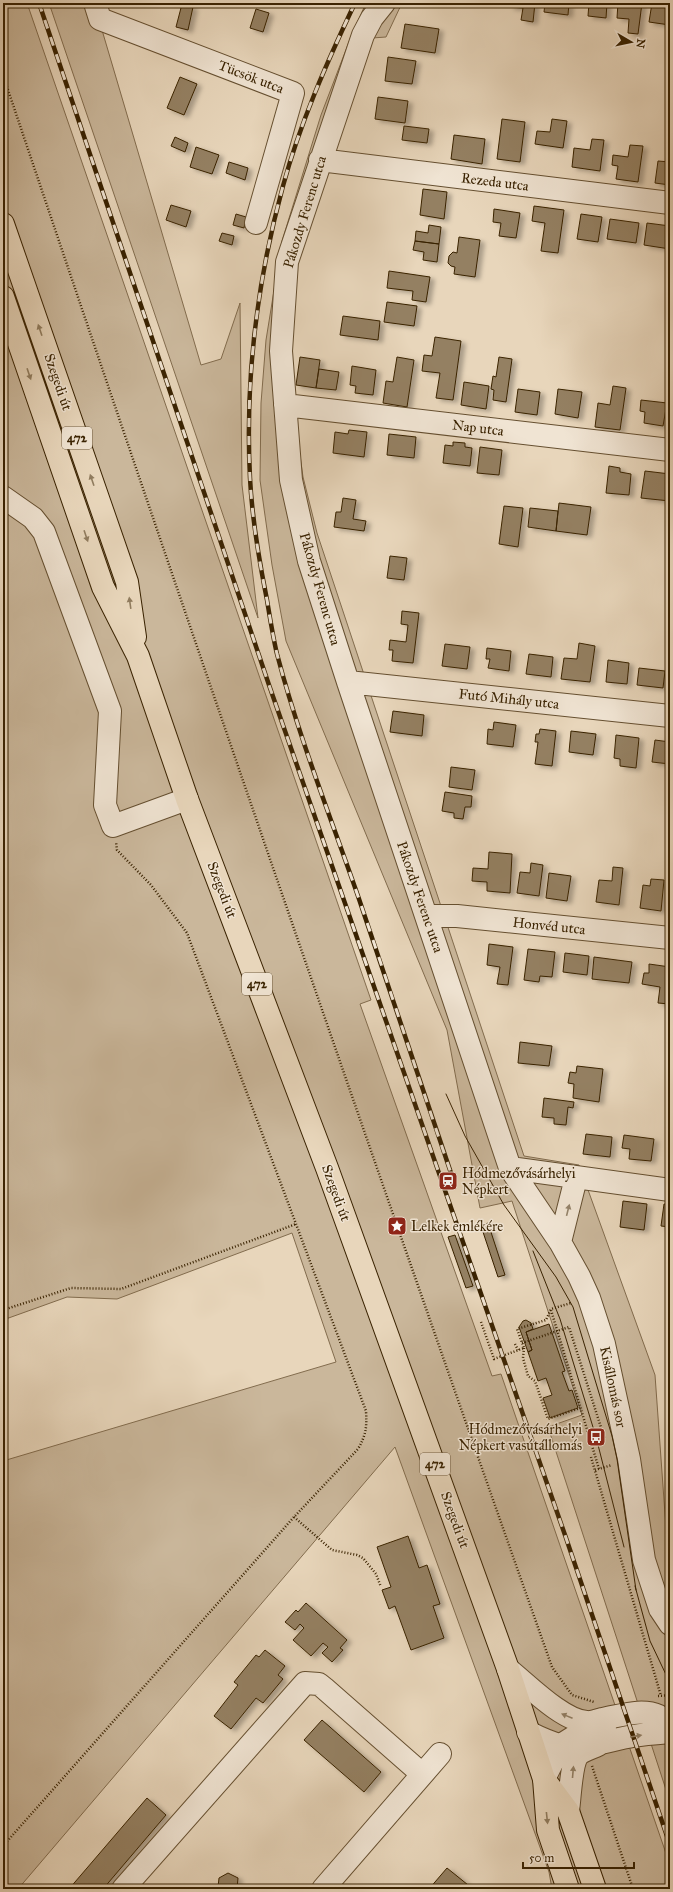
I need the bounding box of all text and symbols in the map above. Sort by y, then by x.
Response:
north arrow [611,22,651,62]
text: N [633,38,648,50]
street label: Tücsök utca [216,57,286,97]
street label: Pákozdy Ferenc utca [280,154,330,270]
street label: Rezeda utca [460,169,530,195]
one-way arrow [37,324,43,336]
street label: Szegedi út [40,351,76,413]
one-way arrow [27,368,33,380]
street label: Nap utca [451,416,505,440]
road number: 472 [62,427,92,449]
one-way arrow [88,473,94,485]
one-way arrow [83,531,89,543]
street label: Pákozdy Ferenc utca [296,531,344,647]
one-way arrow [127,597,133,610]
street label: Futó Mihály utca [458,685,560,713]
street label: Pákozdy Ferenc utca [393,839,447,955]
street label: Szegedi út [203,859,241,921]
street label: Honvéd utca [512,914,586,938]
road number: 472 [242,973,272,995]
street label: Szegedi út [318,1162,354,1224]
place label: Hódmezővásárhelyi Népkert [462,1165,576,1198]
station icon: Hódmezővásárhelyi Népkert [437,1170,459,1192]
one-way arrow [565,1204,571,1216]
place icon: Lelkek emlékére [386,1215,408,1237]
place label: Lelkek emlékére [411,1218,503,1235]
street label: Kisállomás sor [596,1345,630,1430]
place label: Hódmezővásárhelyi Népkert vasútállomás [459,1421,582,1454]
bus stop icon: Hódmezővásárhelyi Népkert vasútállomás [585,1426,607,1448]
road number: 472 [420,1453,450,1475]
street label: Szegedi út [437,1489,473,1551]
one-way arrow [561,1712,573,1718]
one-way arrow [630,1733,642,1739]
one-way arrow [569,1766,576,1778]
one-way arrow [544,1812,551,1824]
scale bar [523,1844,634,1870]
text: 50 m [529,1851,554,1865]

